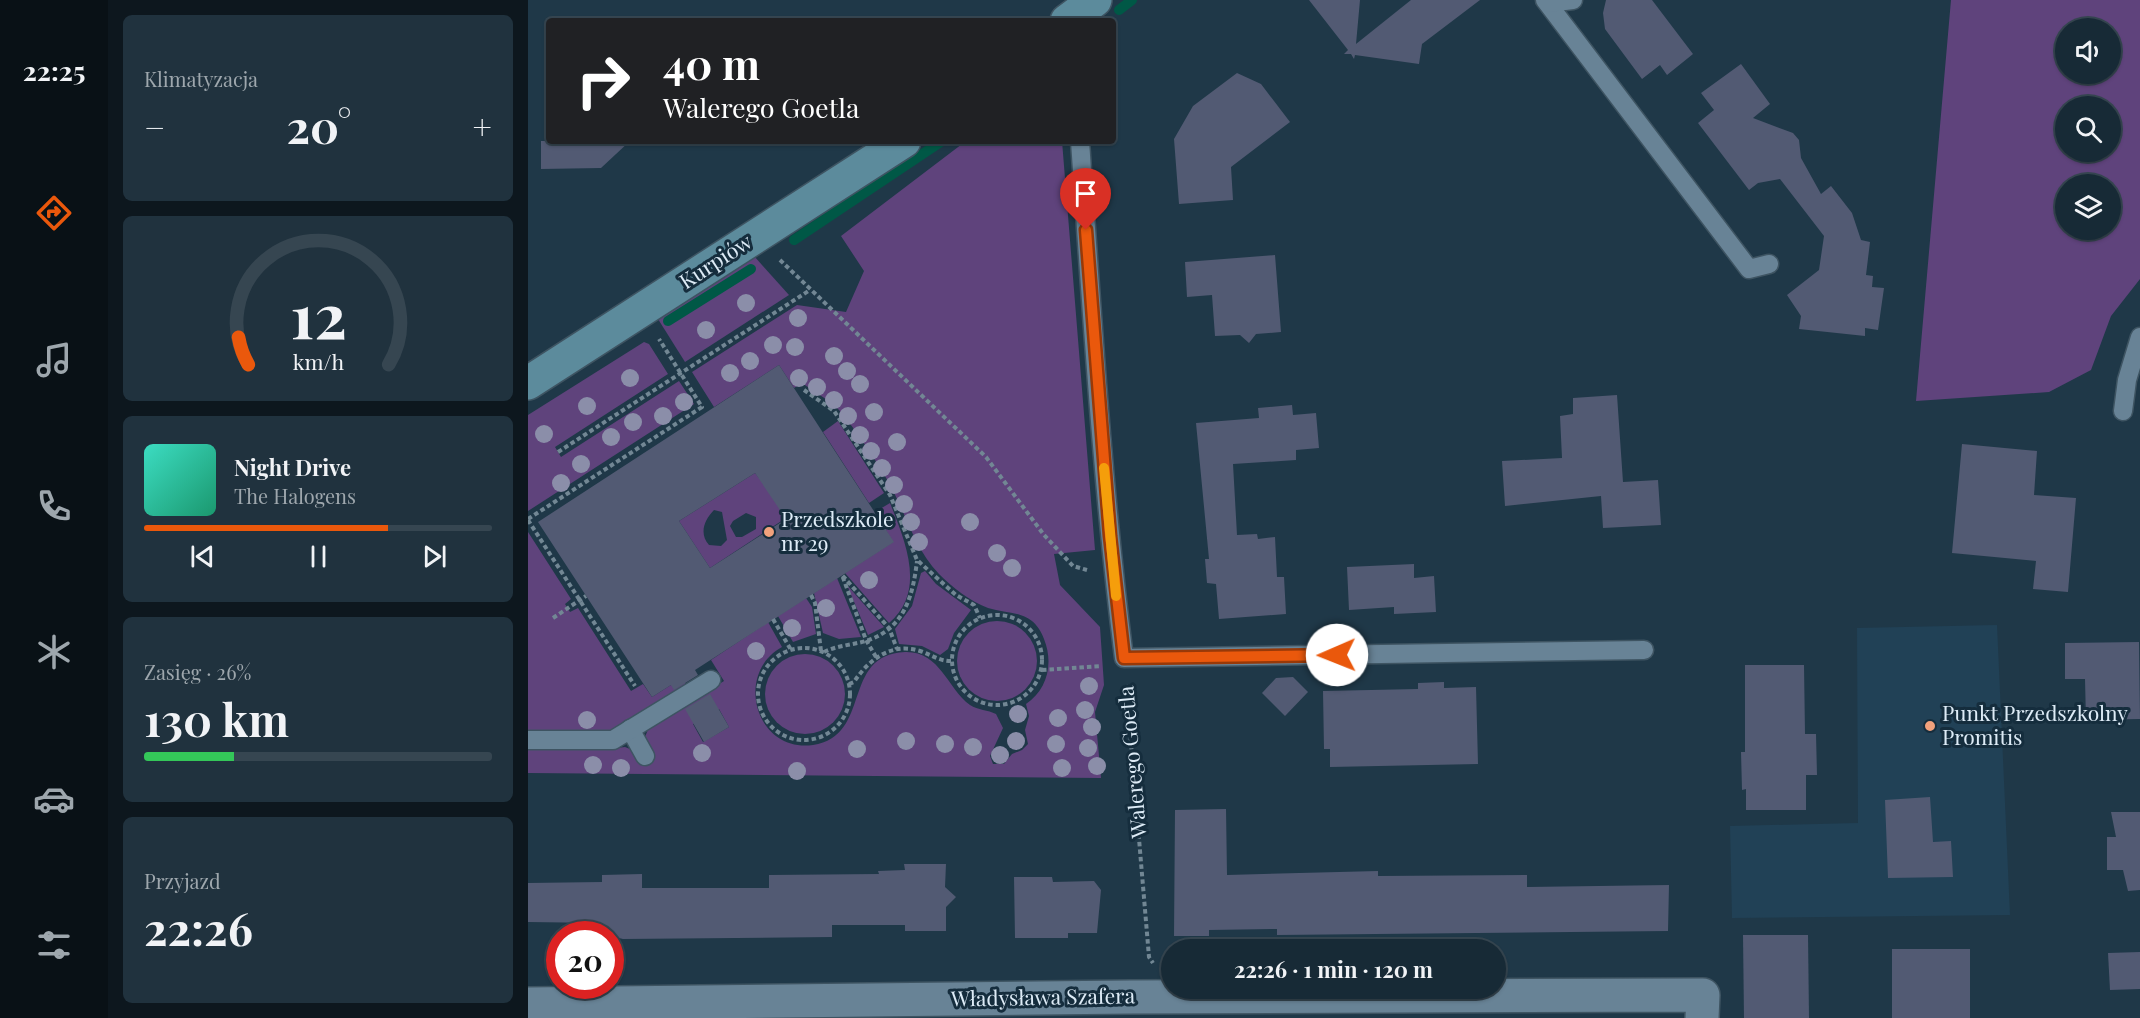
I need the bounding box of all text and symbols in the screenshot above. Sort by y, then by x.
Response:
map controls [2055,18,2121,240]
button: sound [2055,18,2121,84]
text: 40 m [663,35,760,91]
icon: right [564,42,642,120]
text: 22:25 [23,52,85,88]
text: Klimatyzacja [144,65,258,92]
text: Walerego Goetla [663,89,859,125]
text: 20° [287,95,351,155]
button: search [2055,96,2121,162]
text: − [144,104,165,148]
text: + [473,104,492,148]
pin [1060,168,1111,230]
button: layers [2055,174,2121,240]
icon: arrive [1069,177,1102,210]
icon: directions [33,192,75,234]
street label: Kurpiów [673,226,757,294]
text: 12 [290,272,346,356]
icon: music [33,339,75,381]
text: km/h [292,348,344,376]
text: Night Drive [234,452,351,482]
text: The Halogens [234,482,356,509]
icon: phone [33,485,75,527]
place label: Przedszkole nr 29 [781,504,894,556]
marker: Przedszkole nr 29 [762,525,776,539]
icon: previous [186,540,219,573]
icon: pause [302,540,335,573]
icon: next [418,540,451,573]
position arrow [1305,623,1369,687]
icon: climate [33,631,75,673]
text: Zasięg · 26% [144,658,251,685]
street label: Walerego Goetla [1110,684,1152,840]
text: 130 km [144,688,289,748]
place label: Punkt Przedszkolny Promitis [1942,698,2128,750]
marker: Punkt Przedszkolny Promitis [1923,719,1937,733]
icon: car [33,778,75,820]
text: Przyjazd [144,867,221,894]
text: 22:26 [144,897,253,957]
speed limit sign: 20 [546,921,624,999]
icon: filters [33,924,75,966]
text: 22:26 · 1 min · 120 m [1234,954,1433,984]
street label: Władysława Szafera [950,980,1136,1012]

